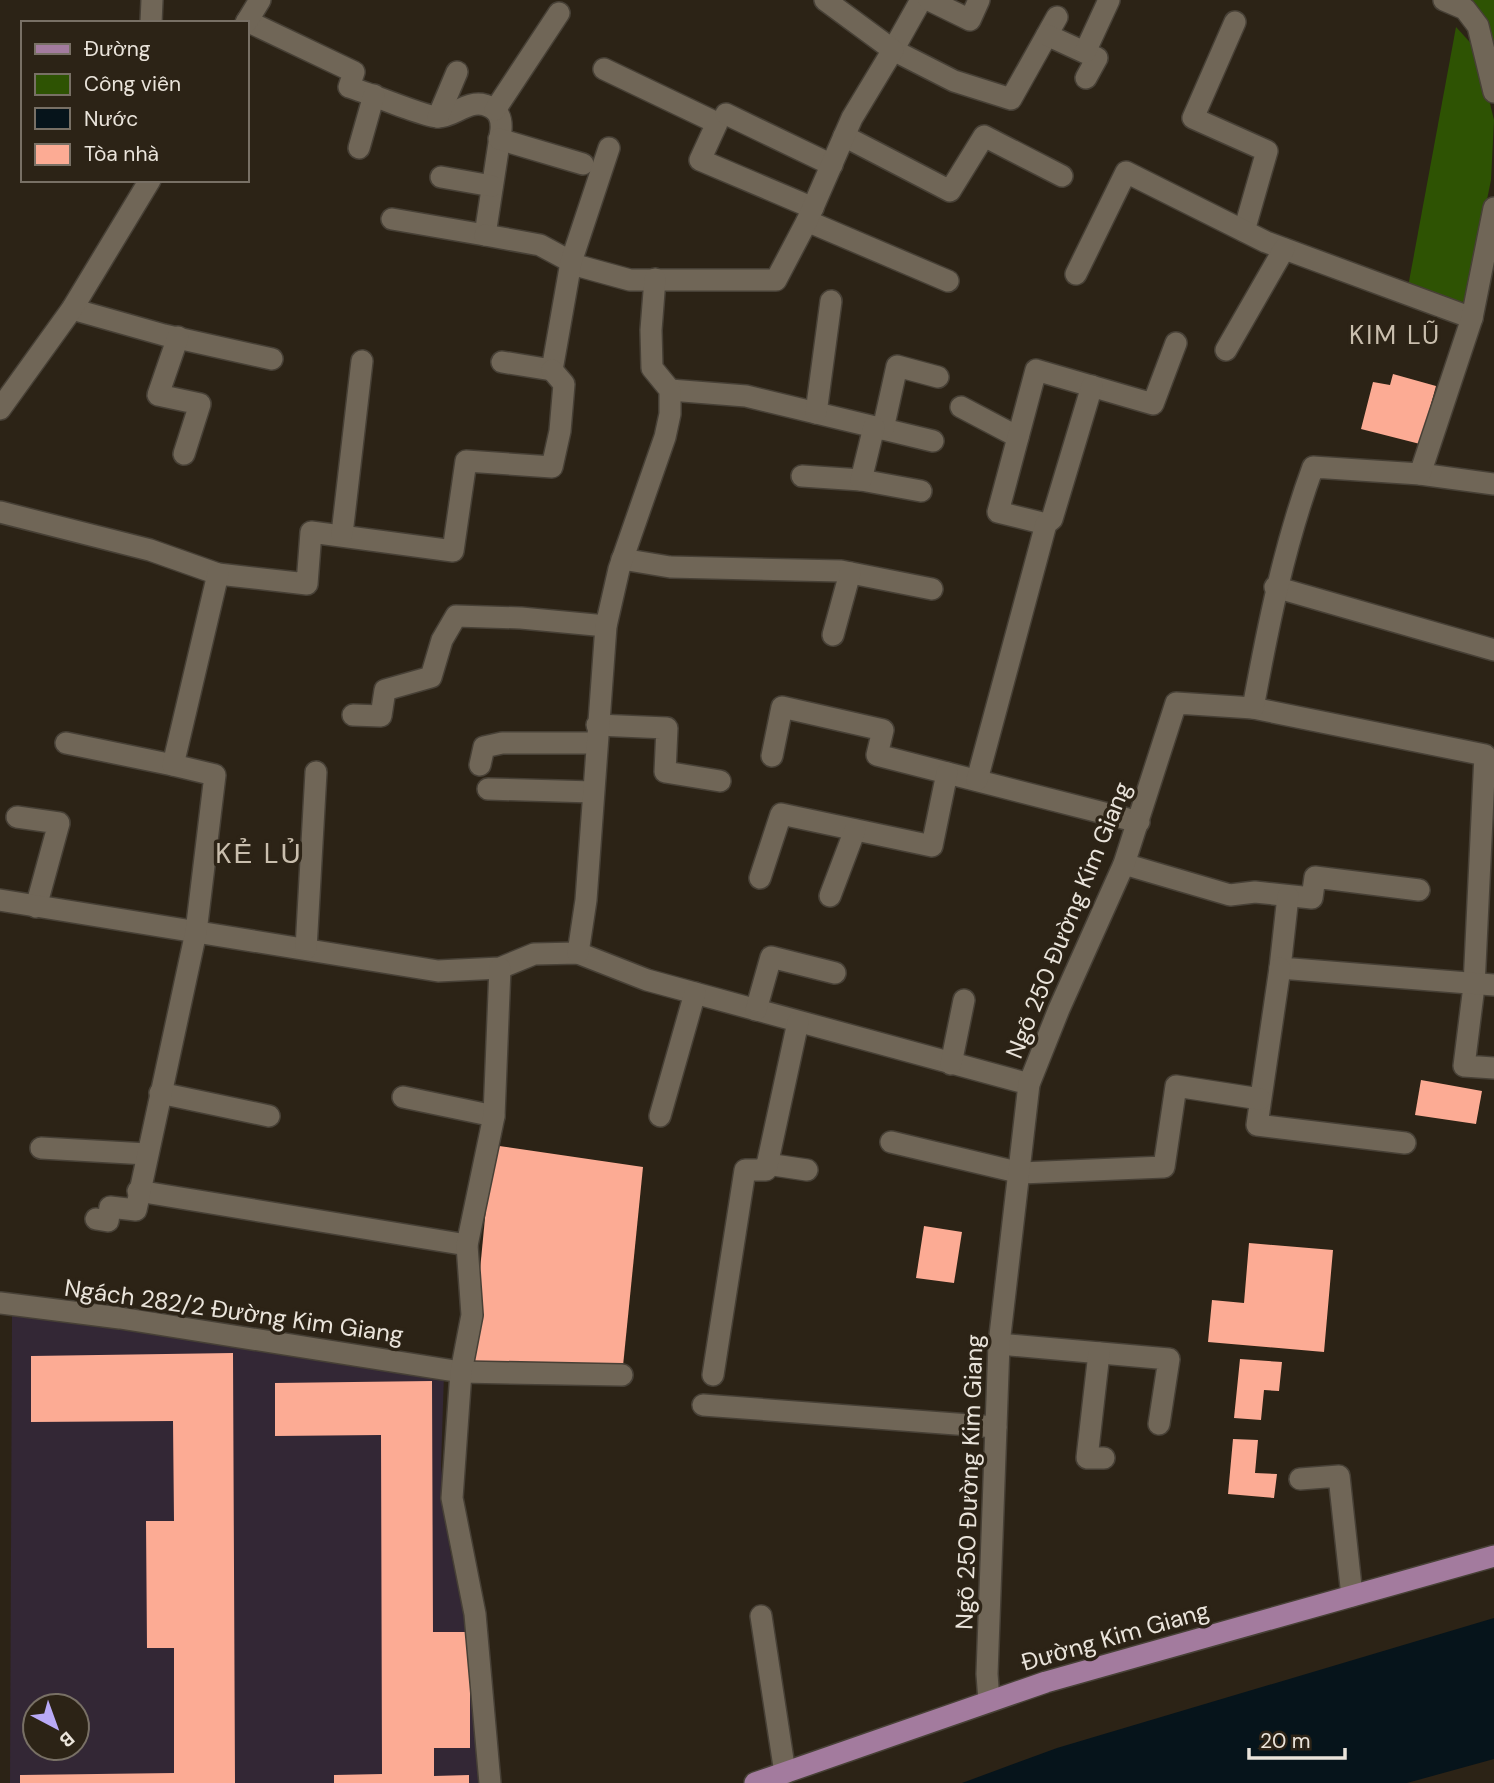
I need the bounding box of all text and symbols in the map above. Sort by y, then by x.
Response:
legend [21,21,248,182]
text: Đường [84,35,151,63]
text: Công viên [84,70,181,98]
text: Nước [84,105,138,133]
text: Tòa nhà [84,140,159,168]
district label: KIM LŨ [1349,318,1441,352]
street label: Ngõ 250 Đường Kim Giang [998,777,1138,1063]
district label: KẺ LỦ [215,835,303,872]
street label: Ngách 282/2 Đường Kim Giang [62,1272,406,1350]
street label: Ngõ 250 Đường Kim Giang [948,1334,990,1630]
street label: Đường Kim Giang [1017,1594,1213,1678]
north arrow [21,1692,91,1762]
scale bar [1249,1716,1345,1760]
text: B [54,1726,80,1753]
text: 20 m [1260,1727,1311,1755]

